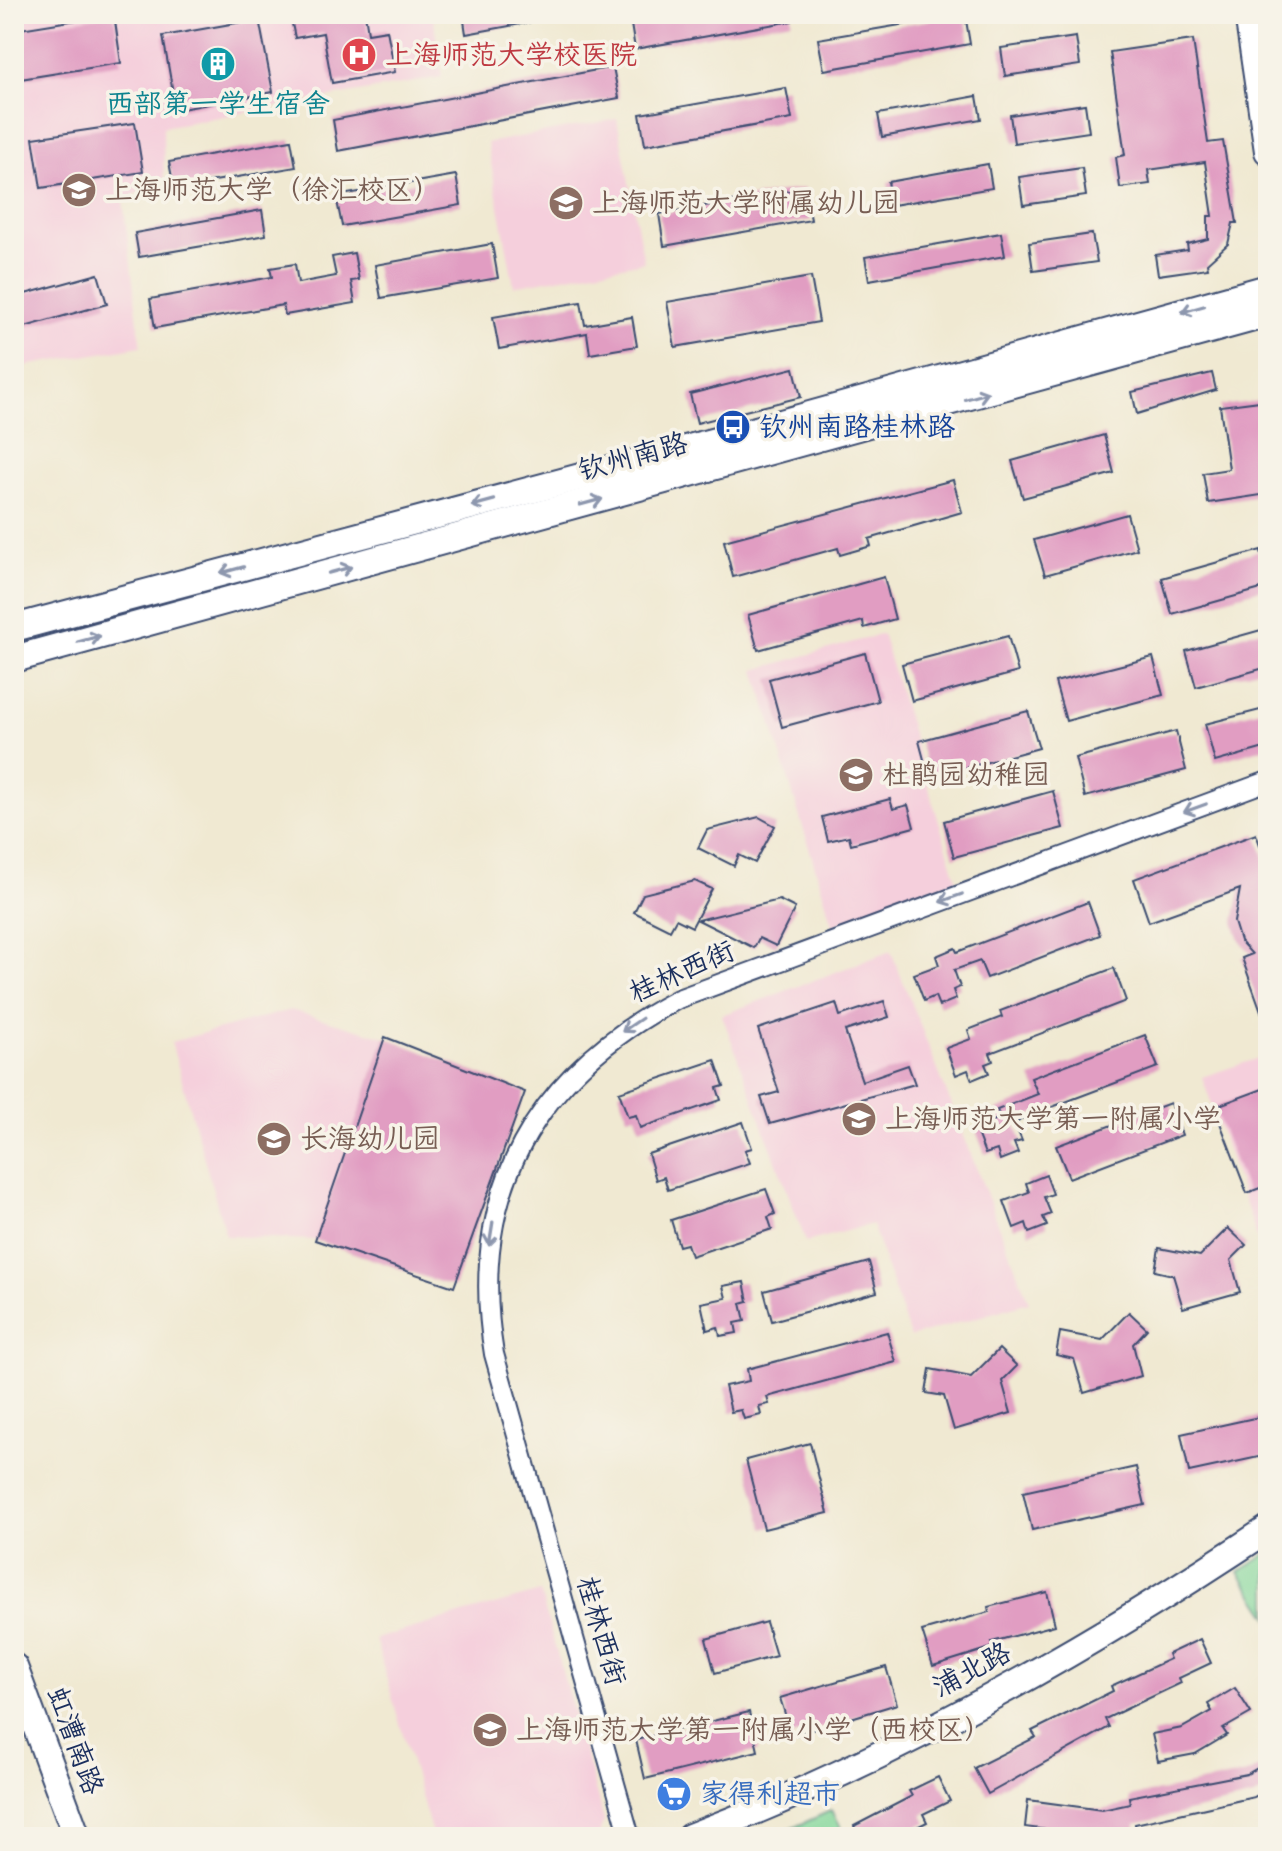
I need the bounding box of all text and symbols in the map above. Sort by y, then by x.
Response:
hospital icon: 上海师范大学校医院 [340,36,378,74]
place label: 上海师范大学校医院 [385,36,637,75]
building icon: 西部第一学生宿舍 [199,45,237,83]
place label: 西部第一学生宿舍 [106,85,330,124]
school or university icon: 上海师范大学（徐汇校区） [60,171,98,209]
place label: 上海师范大学（徐汇校区） [105,171,441,210]
school or university icon: 上海师范大学附属幼儿园 [547,184,585,222]
place label: 上海师范大学附属幼儿园 [592,184,900,223]
one-way arrow [1180,302,1206,317]
one-way arrow [963,388,989,403]
bus stop icon: 钦州南路桂林路 [714,408,752,446]
place label: 钦州南路桂林路 [759,408,955,447]
street label: 钦州南路 [574,424,692,490]
one-way arrow [577,494,603,509]
one-way arrow [471,497,497,512]
one-way arrow [327,562,353,577]
one-way arrow [219,564,245,579]
one-way arrow [76,630,102,645]
school or university icon: 杜鹃园幼稚园 [837,756,875,794]
place label: 杜鹃园幼稚园 [882,756,1050,795]
one-way arrow [1183,802,1208,816]
one-way arrow [939,892,964,906]
street label: 桂林西街 [623,931,741,1013]
one-way arrow [621,1017,644,1033]
school or university icon: 上海师范大学第一附属小学 [840,1100,878,1138]
place label: 上海师范大学第一附属小学 [885,1100,1221,1139]
school or university icon: 长海幼儿园 [255,1120,293,1158]
place label: 长海幼儿园 [300,1120,440,1159]
one-way arrow [483,1221,498,1246]
street label: 桂林西街 [567,1572,635,1690]
street label: 浦北路 [926,1633,1018,1707]
street label: 虹漕南路 [38,1682,112,1800]
school or university icon: 上海师范大学第一附属小学（西校区） [471,1711,509,1749]
place label: 上海师范大学第一附属小学（西校区） [516,1711,992,1750]
supermarket icon: 家得利超市 [655,1775,693,1813]
place label: 家得利超市 [700,1775,840,1814]

